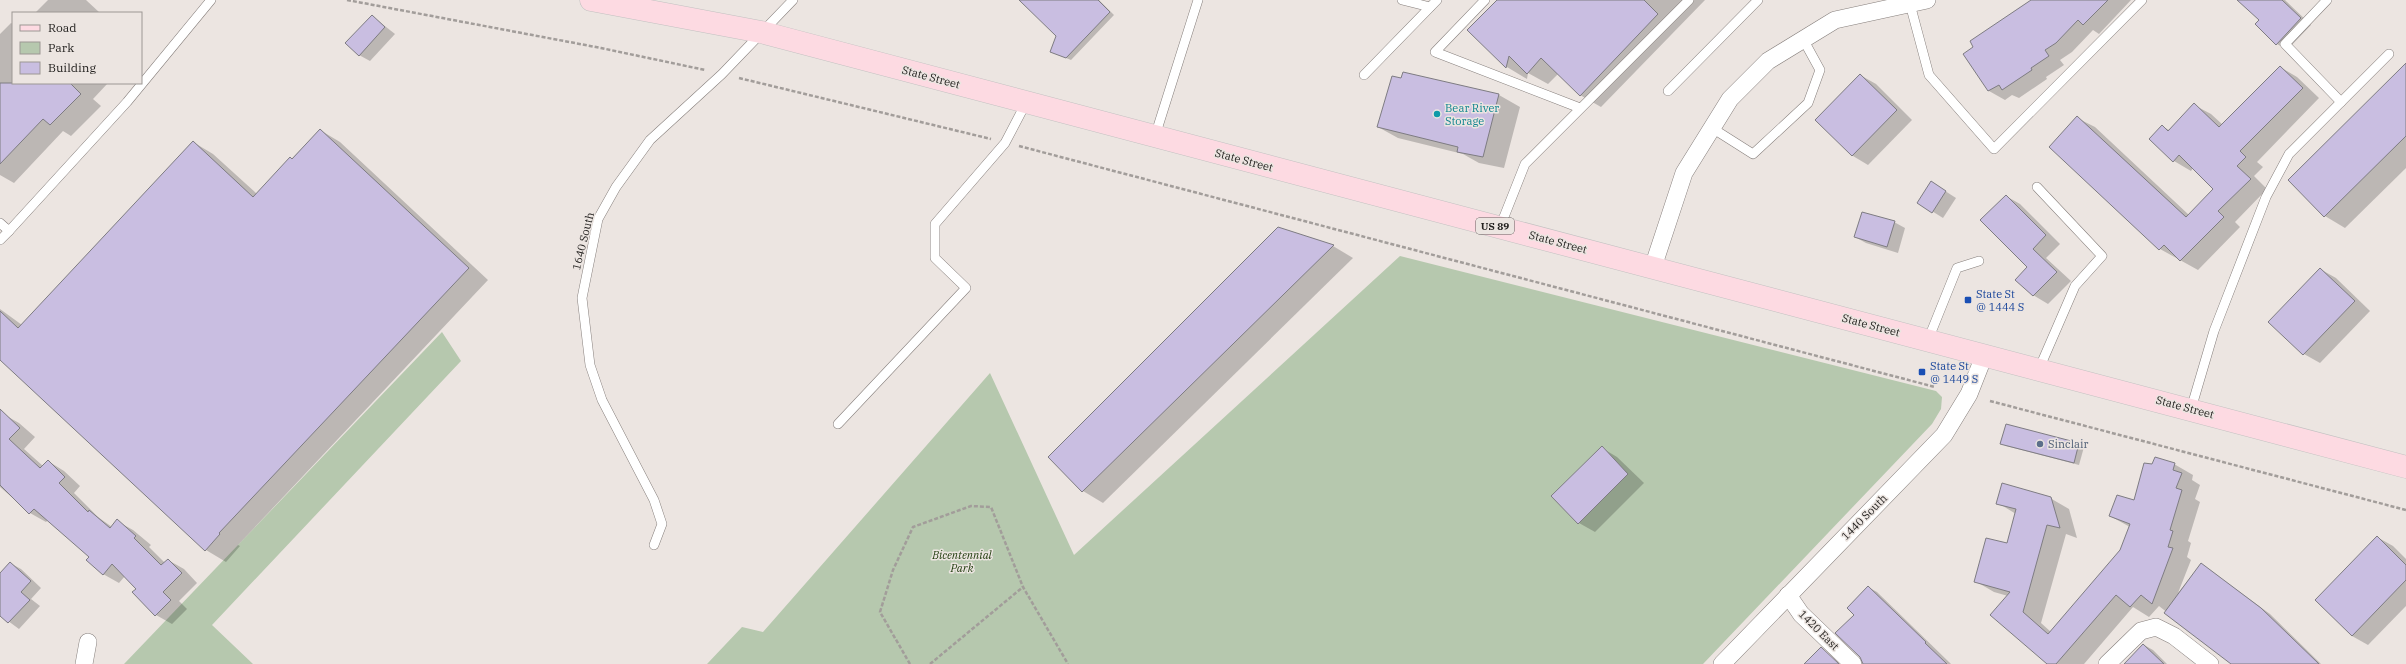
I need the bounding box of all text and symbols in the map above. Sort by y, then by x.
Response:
legend [12,12,142,84]
text: Road [48,20,77,35]
text: Park [48,40,74,55]
text: Building [48,60,96,75]
street label: State Street [900,63,962,91]
place label: Bear River Storage [1445,101,1499,128]
marker: Bear River Storage [1432,109,1442,119]
street label: State Street [1213,146,1275,174]
street label: 1640 South [569,210,597,271]
road number: US 89 [1476,218,1514,234]
street label: State Street [1527,228,1589,256]
place label: State St @ 1444 S [1976,287,2024,314]
marker: State St @ 1444 S [1963,295,1973,305]
street label: State Street [1840,311,1902,339]
place label: State St @ 1449 S [1930,359,1978,386]
marker: State St @ 1449 S [1917,367,1927,377]
street label: State Street [2154,393,2216,421]
place label: Sinclair [2048,437,2088,451]
marker: Sinclair [2035,439,2045,449]
street label: 1440 South [1838,491,1890,543]
park label: Bicentennial Park [931,548,993,575]
street label: 1420 East [1796,607,1842,653]

